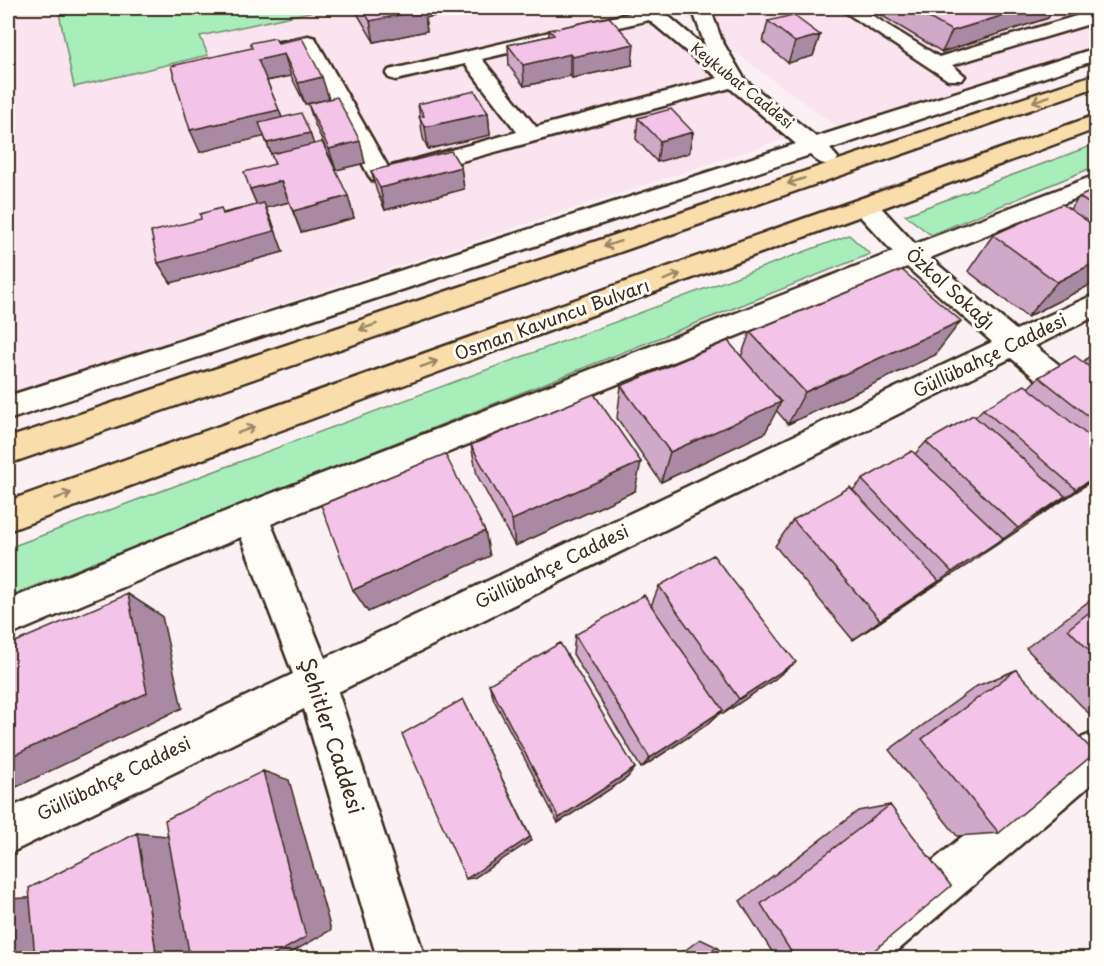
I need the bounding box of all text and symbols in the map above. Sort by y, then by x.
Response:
street label: Keykubat Caddesi [687,36,799,133]
one-way arrow [1032,94,1051,105]
one-way arrow [788,176,806,187]
one-way arrow [603,239,622,250]
street label: Özkol Sokağı [901,241,1001,335]
one-way arrow [662,270,681,281]
street label: Osman Kavuncu Bulvarı [450,271,653,366]
street label: Güllübahçe Caddesi [908,306,1071,404]
one-way arrow [359,323,378,334]
one-way arrow [420,358,438,369]
one-way arrow [236,424,255,435]
one-way arrow [53,490,71,501]
street label: Güllübahçe Caddesi [470,517,633,615]
street label: Şehitler Caddesi [293,653,373,818]
street label: Güllübahçe Caddesi [32,729,195,827]

